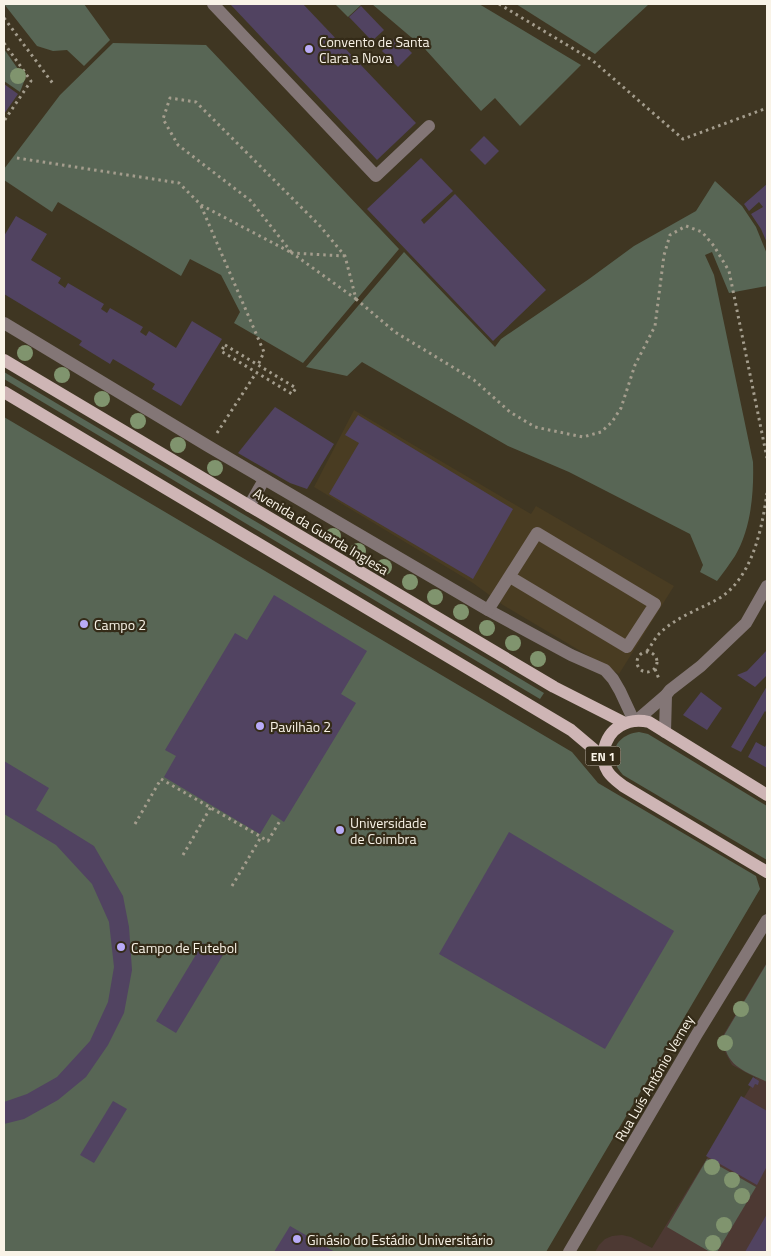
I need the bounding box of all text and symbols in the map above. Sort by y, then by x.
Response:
place label: Convento de Santa Clara a Nova [319,31,429,68]
marker: Convento de Santa Clara a Nova [303,43,315,55]
street label: Avenida da Guarda Inglesa [249,482,393,580]
place label: Campo 2 [94,614,146,635]
marker: Campo 2 [78,618,90,630]
place label: Pavilhão 2 [270,716,331,737]
marker: Pavilhão 2 [254,720,266,732]
road number: EN 1 [586,746,620,766]
place label: Universidade de Coimbra [350,812,427,849]
marker: Universidade de Coimbra [334,824,346,836]
place label: Campo de Futebol [131,937,237,958]
marker: Campo de Futebol [115,941,127,953]
street label: Rua Luís António Verney [609,1011,699,1145]
place label: Ginásio do Estádio Universitário [307,1229,493,1250]
marker: Ginásio do Estádio Universitário [291,1233,303,1245]

